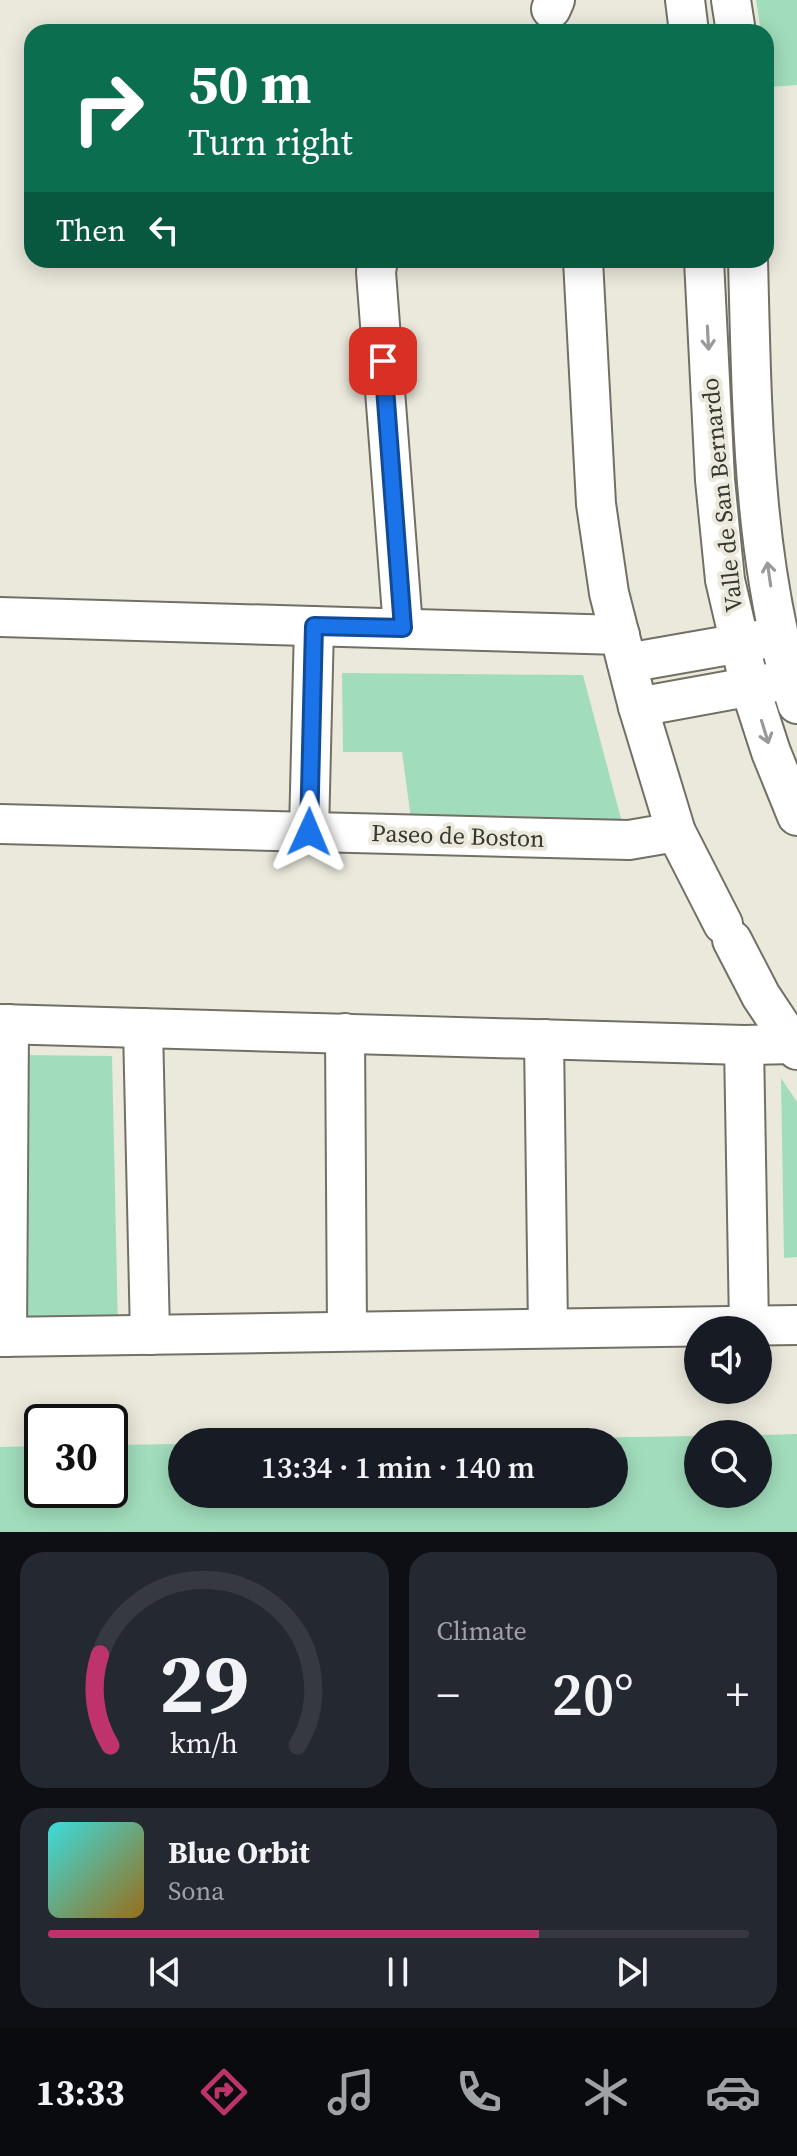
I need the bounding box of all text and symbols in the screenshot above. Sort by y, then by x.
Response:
text: 50 m [188,45,311,122]
icon: right [56,56,160,160]
text: Turn right [188,118,353,167]
icon: left [142,208,186,252]
text: Then [56,210,126,251]
one-way arrow [701,324,716,351]
pin [349,327,417,395]
icon: arrive [361,339,405,383]
street label: Valle de San Bernardo [693,376,750,614]
one-way arrow [761,562,776,587]
one-way arrow [758,719,773,744]
position arrow [267,790,351,874]
street label: Paseo de Boston [371,816,545,855]
map controls [684,1316,772,1508]
button: sound [684,1316,772,1404]
speed limit sign: 30 [24,1404,128,1508]
button: search [684,1420,772,1508]
text: 13:34 · 1 min · 140 m [261,1447,535,1488]
text: Climate [437,1613,527,1649]
text: 29 [159,1626,249,1740]
text: 20° [552,1653,634,1735]
text: − [437,1664,460,1725]
text: + [726,1664,749,1725]
text: km/h [170,1723,238,1763]
text: Blue Orbit [168,1832,310,1873]
text: Sona [168,1873,225,1909]
icon: previous [143,1950,187,1994]
icon: pause [376,1950,420,1994]
icon: next [610,1950,654,1994]
icon: directions [196,2064,252,2120]
icon: music [323,2064,379,2120]
icon: phone [451,2064,507,2120]
icon: climate [578,2064,634,2120]
icon: car [705,2064,761,2120]
text: 13:33 [36,2068,125,2117]

